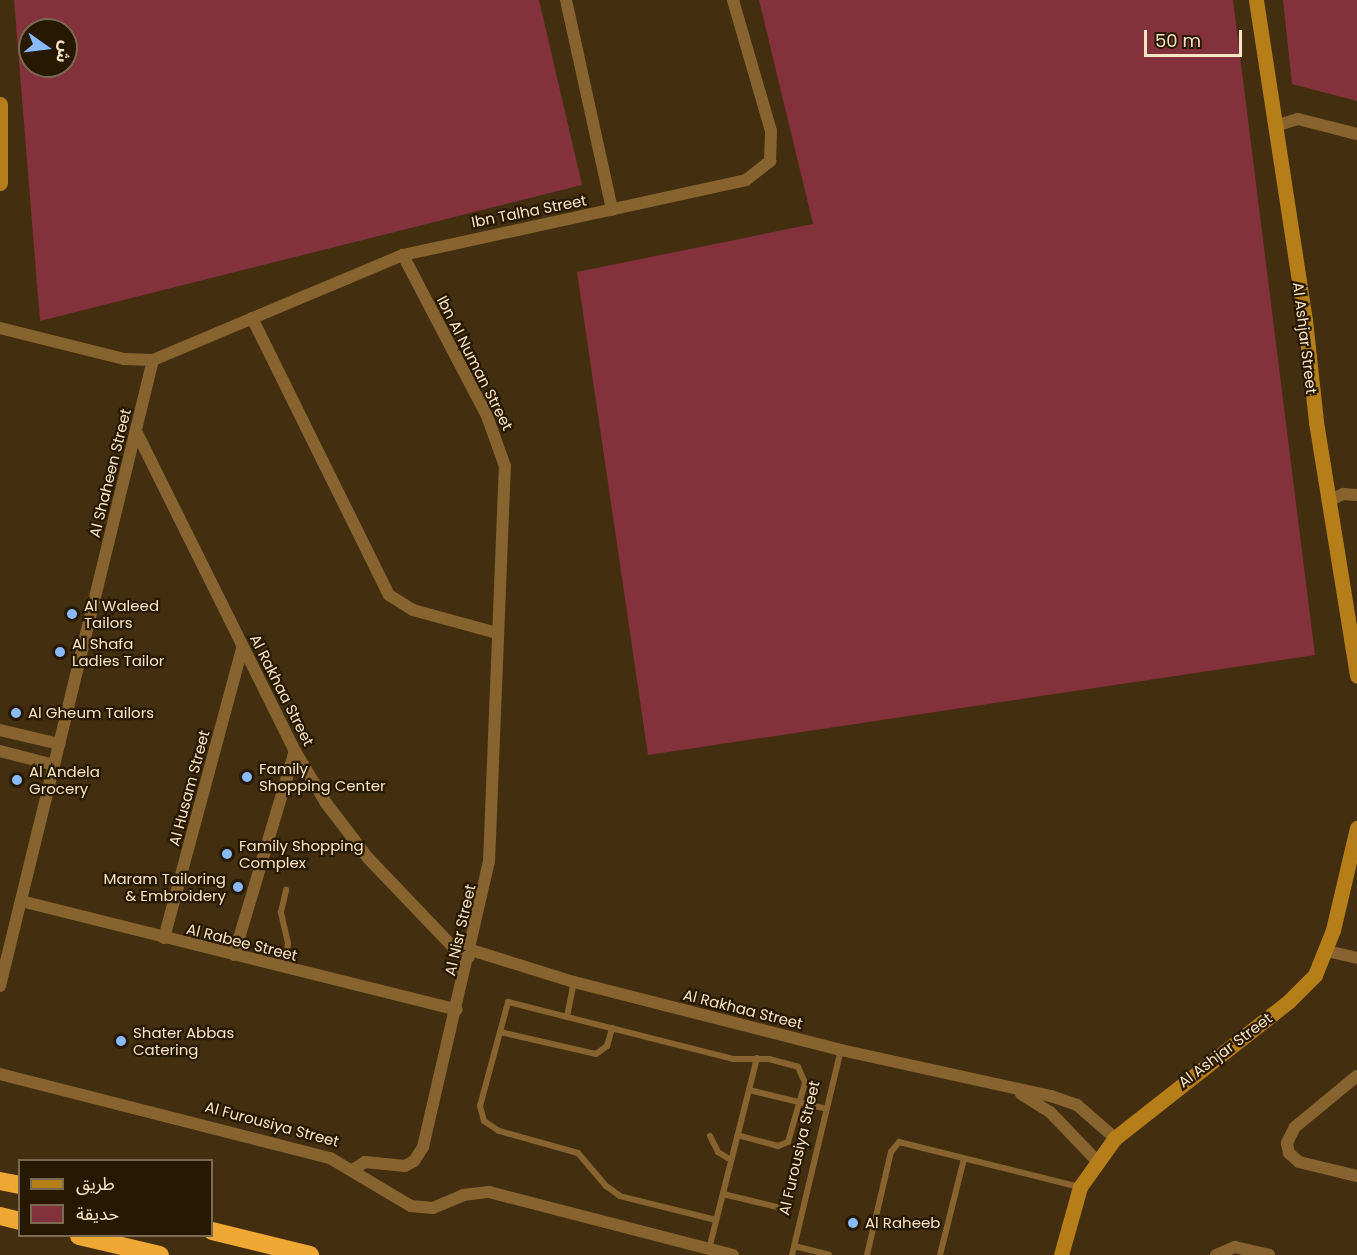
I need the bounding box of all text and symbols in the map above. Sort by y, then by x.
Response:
north arrow [18,18,78,78]
scale bar [1147,18,1244,56]
text: 50 m [1155,28,1201,53]
text: ش [50,39,78,65]
street label: Ibn Talha Street [470,191,588,231]
street label: Al Ashjar Street [1289,281,1321,395]
street label: Ibn Al Numan Street [433,293,517,433]
street label: Al Shaheen Street [85,407,135,539]
place label: Al Waleed Tailors [84,596,159,631]
marker: Al Waleed Tailors [65,607,79,621]
street label: Al Rakhaa Street [246,631,318,749]
place label: Al Shafa Ladies Tailor [72,634,164,669]
marker: Al Shafa Ladies Tailor [53,645,67,659]
place label: Al Gheum Tailors [28,704,154,722]
marker: Al Gheum Tailors [9,706,23,720]
street label: Al Husam Street [165,728,213,848]
place label: Family Shopping Center [259,759,386,794]
place label: Al Andela Grocery [29,762,100,797]
marker: Family Shopping Center [240,770,254,784]
marker: Al Andela Grocery [10,773,24,787]
place label: Family Shopping Complex [239,836,364,871]
marker: Family Shopping Complex [220,847,234,861]
place label: Maram Tailoring & Embroidery [103,869,226,904]
marker: Maram Tailoring & Embroidery [231,880,245,894]
street label: Al Nisr Street [441,882,479,978]
street label: Al Rabee Street [185,920,299,964]
street label: Al Rakhaa Street [681,985,805,1033]
street label: Al Ashjar Street [1175,1009,1275,1091]
place label: Shater Abbas Catering [133,1023,234,1058]
marker: Shater Abbas Catering [114,1034,128,1048]
street label: Al Furousiya Street [775,1079,823,1217]
street label: Al Furousiya Street [203,1097,341,1151]
legend [18,1159,213,1237]
text: طريق [76,1171,115,1196]
text: حديقة [76,1201,119,1226]
place label: Al Raheeb [865,1214,940,1232]
marker: Al Raheeb [846,1216,860,1230]

